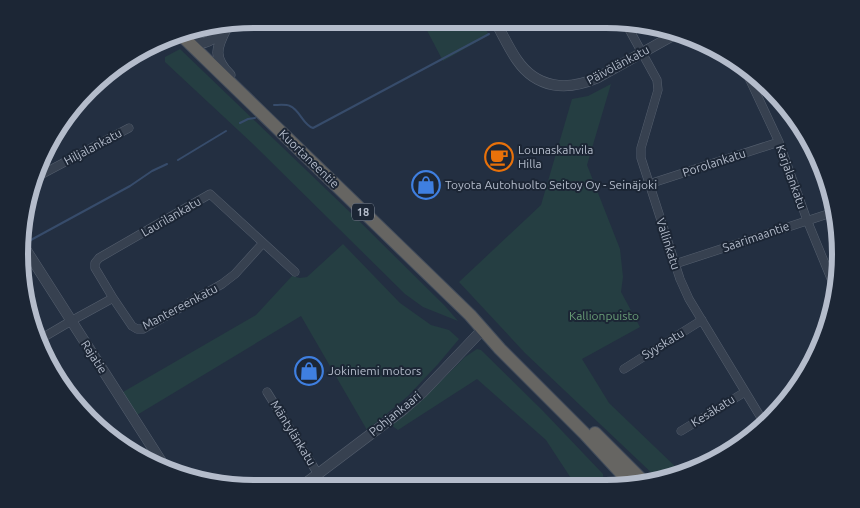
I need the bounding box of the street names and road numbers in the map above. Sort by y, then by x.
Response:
street label: Päivölänkatu [584,43,651,86]
street label: Hiljalankatu [62,126,124,167]
street label: Kuortaneentie [277,127,342,190]
street label: Karjalankatu [774,143,809,211]
street label: Porolankatu [681,146,747,179]
street label: Laurilankatu [139,194,203,239]
road number: 18 [352,203,374,220]
street label: Vallinkatu [654,216,683,271]
street label: Saarimaantie [721,219,791,254]
street label: Mantereenkatu [140,281,220,332]
street label: Syyskatu [639,326,686,361]
street label: Rajatie [79,338,110,376]
street label: Pohjankaari [366,389,423,438]
street label: Kesäkatu [689,392,737,429]
street label: Mäntylänkatu [268,398,319,468]

